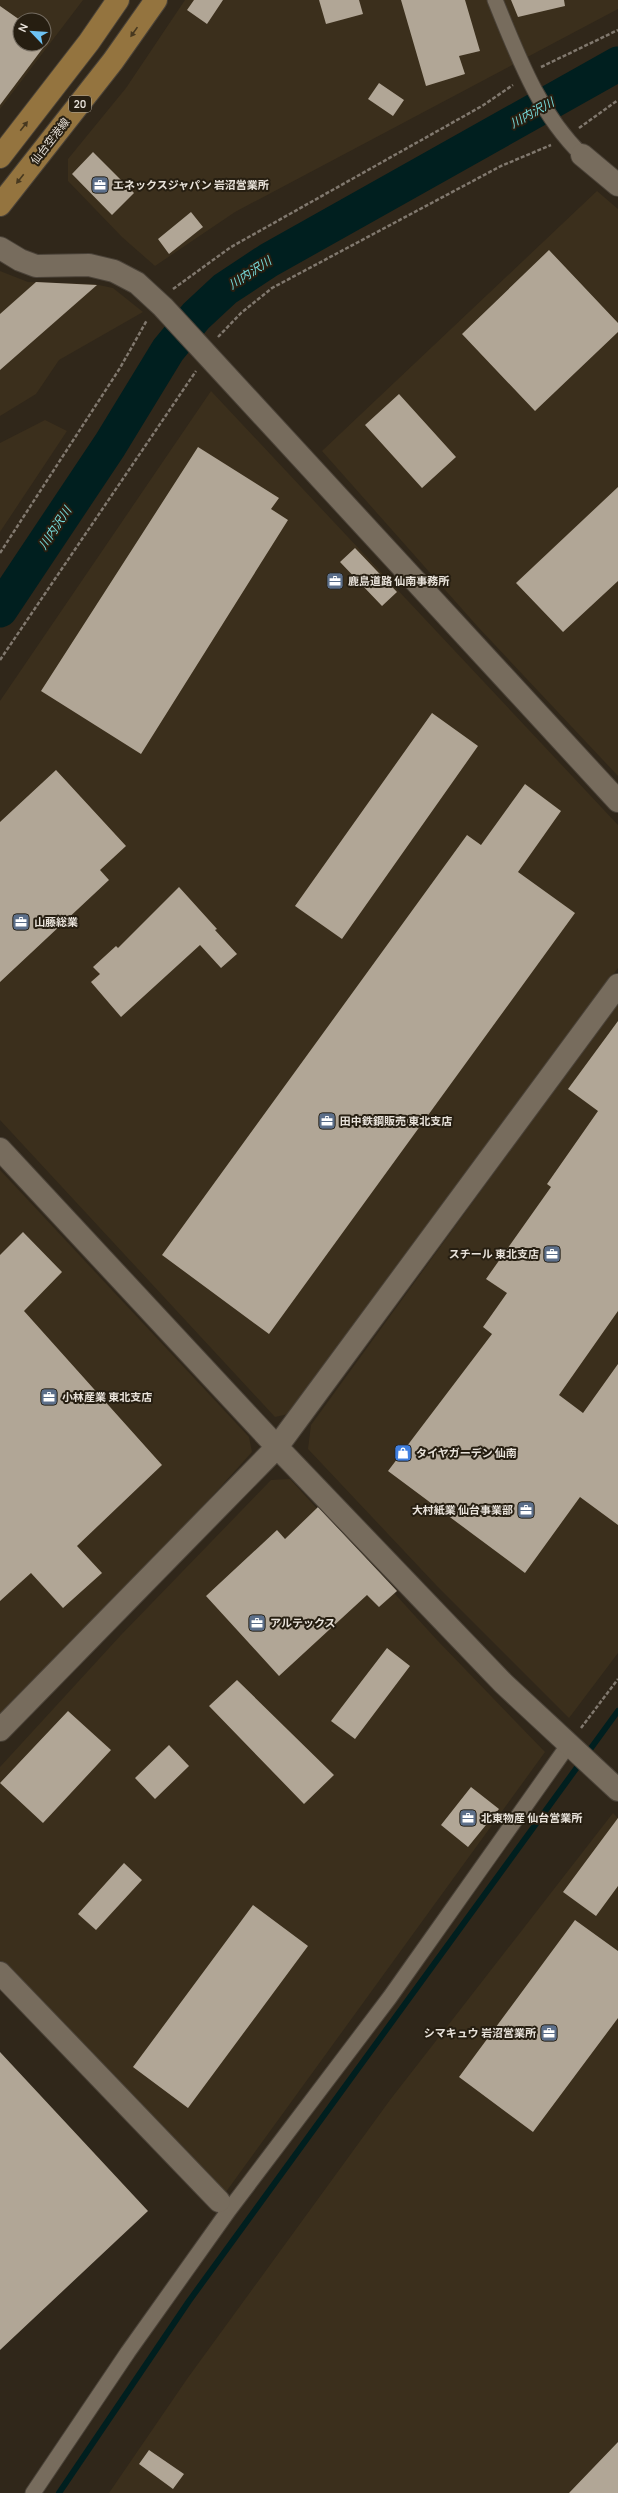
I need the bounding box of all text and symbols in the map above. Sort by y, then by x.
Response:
north arrow [12,12,52,52]
text: N [14,21,31,34]
one-way arrow [130,27,138,37]
water label: 川内沢川 [507,93,559,132]
road number: 20 [69,96,91,112]
street label: 仙台空港線 [27,114,72,167]
one-way arrow [20,121,28,132]
one-way arrow [16,174,25,185]
office icon: エネックスジャパン 岩沼営業所 [90,175,110,195]
place label: エネックスジャパン 岩沼営業所 [113,177,269,192]
water label: 川内沢川 [225,251,276,293]
water label: 川内沢川 [34,501,76,552]
office icon: 鹿島道路 仙南事務所 [325,571,345,591]
place label: 鹿島道路 仙南事務所 [348,573,449,588]
office icon: 山藤総業 [11,912,31,932]
place label: 山藤総業 [34,914,78,929]
office icon: 田中鉄鋼販売 東北支店 [317,1111,337,1131]
place label: 田中鉄鋼販売 東北支店 [340,1113,452,1128]
office icon: スチール 東北支店 [542,1244,562,1264]
place label: スチール 東北支店 [449,1246,539,1261]
office icon: 小林産業 東北支店 [39,1387,59,1407]
place label: 小林産業 東北支店 [62,1389,152,1404]
shop icon: タイヤガーデン 仙南 [393,1443,413,1463]
place label: タイヤガーデン 仙南 [416,1445,517,1460]
office icon: 大村紙業 仙台事業部 [516,1500,536,1520]
place label: 大村紙業 仙台事業部 [412,1502,513,1517]
office icon: アルテックス [247,1613,267,1633]
place label: アルテックス [270,1615,336,1630]
office icon: 北東物産 仙台営業所 [458,1808,478,1828]
place label: 北東物産 仙台営業所 [481,1810,582,1825]
office icon: シマキュウ 岩沼営業所 [539,2023,559,2043]
place label: シマキュウ 岩沼営業所 [424,2025,536,2040]

